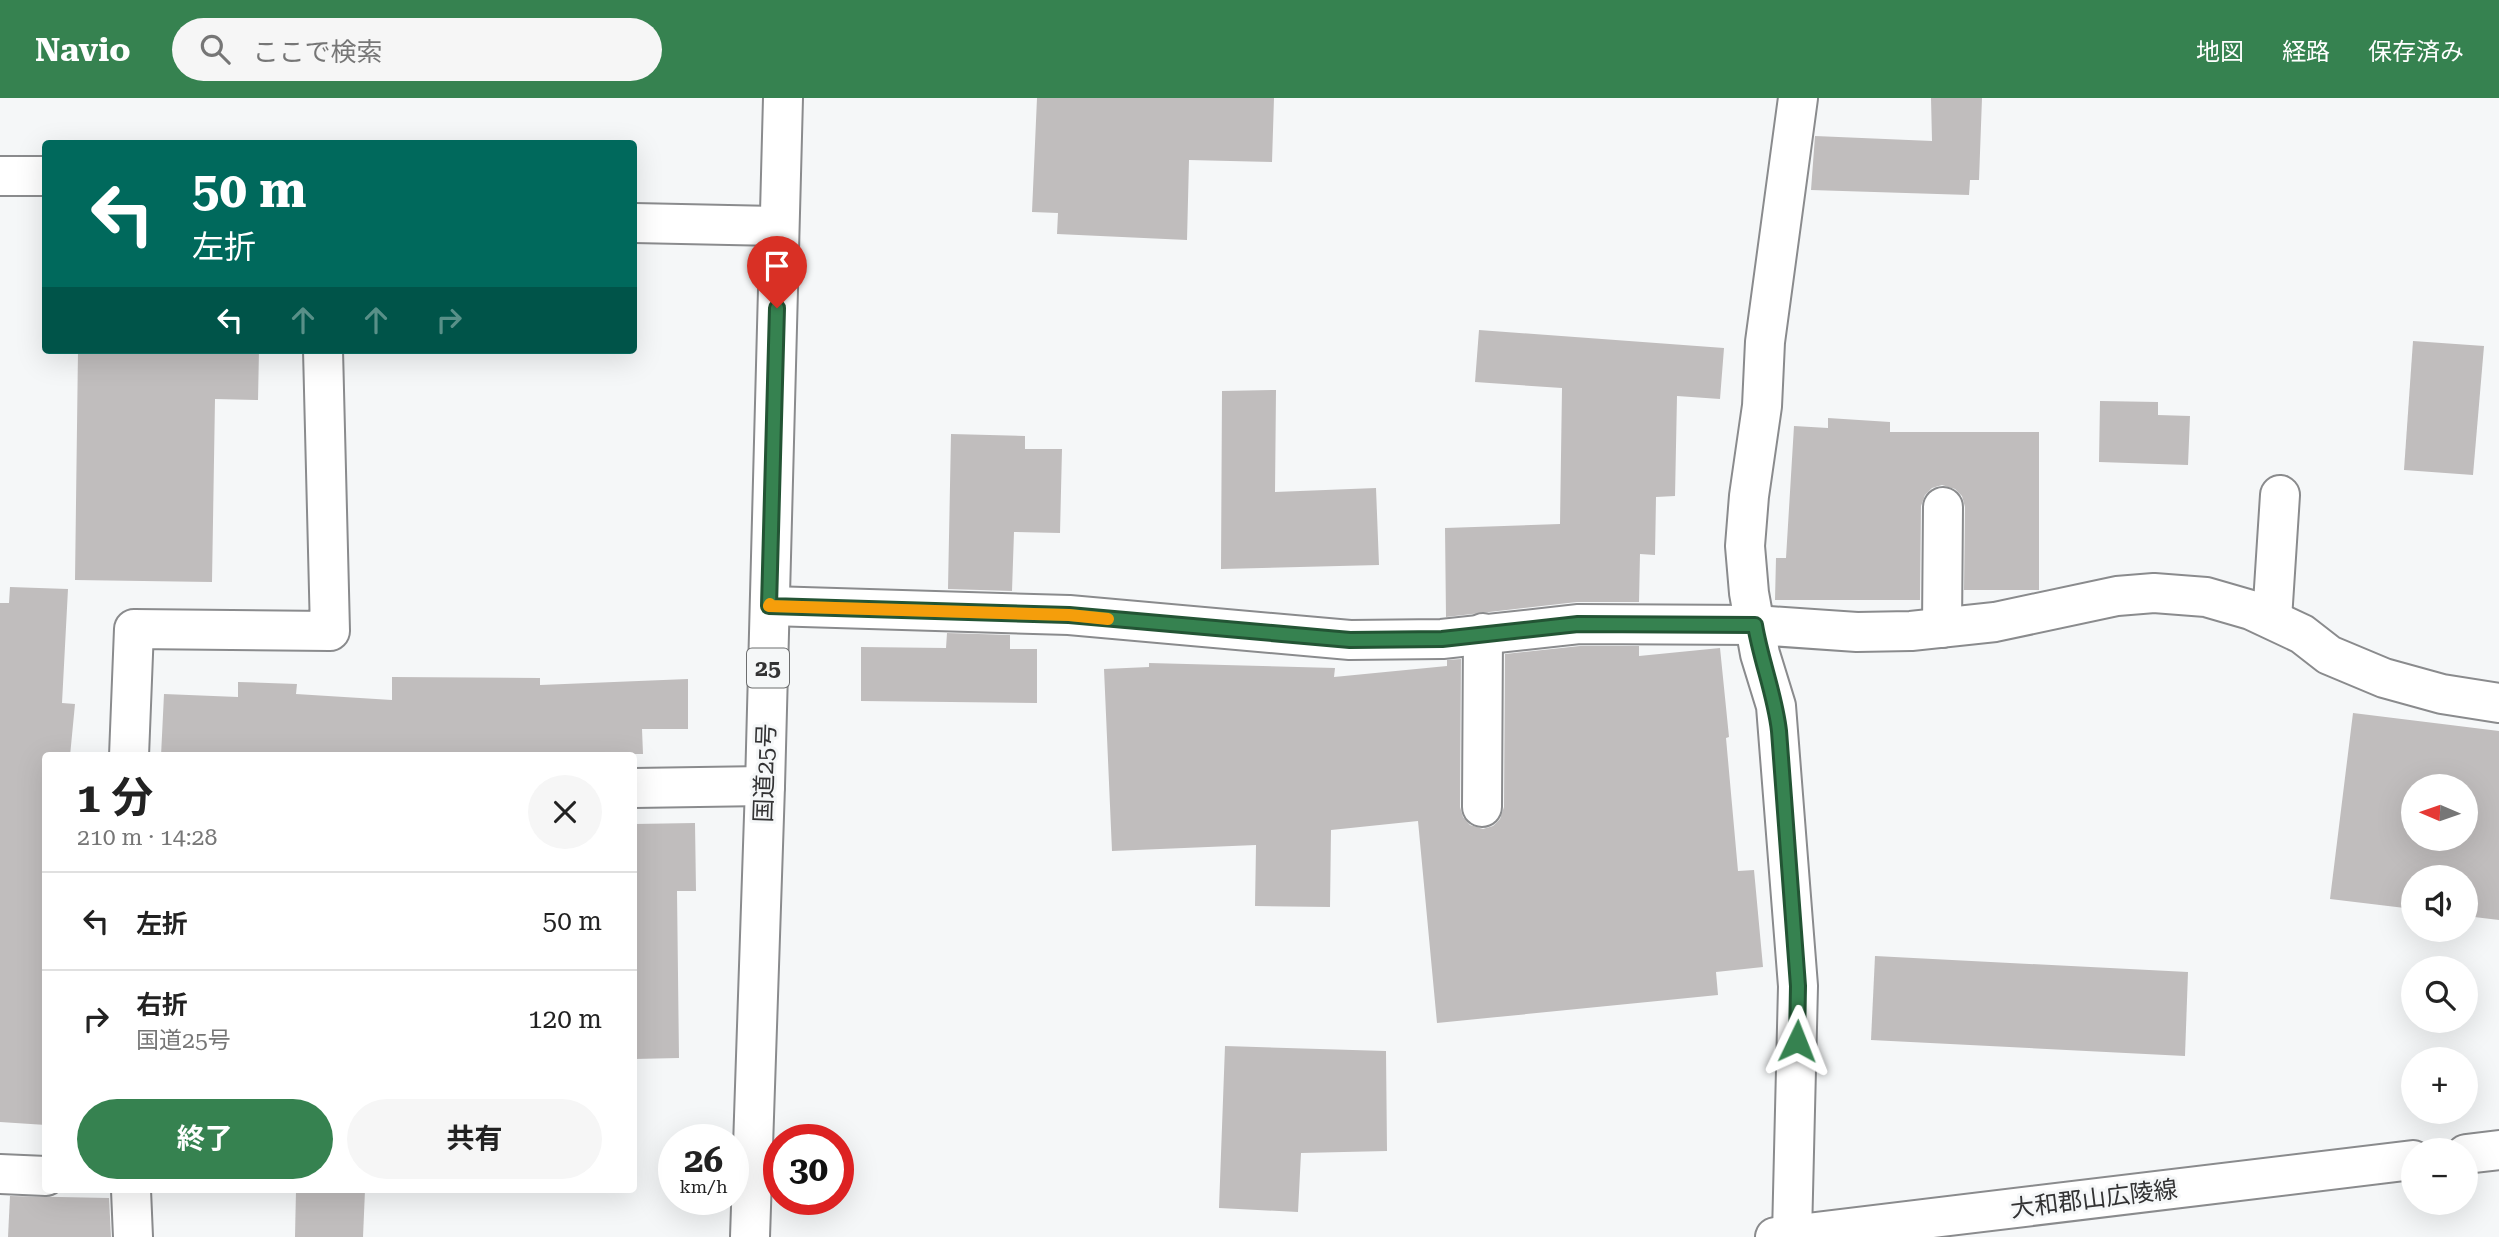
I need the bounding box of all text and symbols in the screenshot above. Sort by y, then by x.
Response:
search box [172,18,662,81]
text: Navio [35,30,130,69]
icon: search [196,30,234,68]
text: ここで検索 [252,37,383,67]
text: 地図 [2196,38,2244,66]
text: 経路 [2282,38,2330,66]
text: 保存済み [2368,38,2464,66]
text: 50 m [192,162,307,219]
icon: left [77,168,168,259]
text: 左折 [192,228,256,266]
pin [747,236,807,308]
icon: arrive [758,247,796,285]
icon: left [211,301,249,339]
icon: ahead [284,301,322,339]
icon: ahead [357,301,395,339]
icon: right [430,301,468,339]
road number: 25 [747,648,789,688]
street label: 国道25号 [749,723,781,823]
text: 1 分 [77,773,153,822]
north arrow [2401,774,2478,850]
map controls [2401,774,2478,1215]
button: close [528,775,602,849]
text: 210 m · 14:28 [77,824,217,851]
button: sound [2401,865,2478,942]
icon: left [77,902,115,940]
text: 50 m [543,906,602,936]
text: 左折 [136,909,188,939]
button: search [2401,956,2478,1033]
text: 右折 [136,990,188,1020]
icon: right [77,1000,115,1038]
text: 120 m [528,1004,602,1034]
position arrow [1760,1004,1834,1078]
text: 国道25号 [136,1027,231,1054]
button: + [2401,1047,2478,1124]
button: 終了 [77,1099,333,1179]
button: 共有 [347,1099,602,1179]
speed limit sign: 30 [763,1124,854,1215]
button: − [2401,1138,2478,1215]
text: 26 [684,1140,723,1181]
street label: 大和郡山広陵線 [2009,1175,2179,1223]
text: km/h [679,1176,728,1197]

